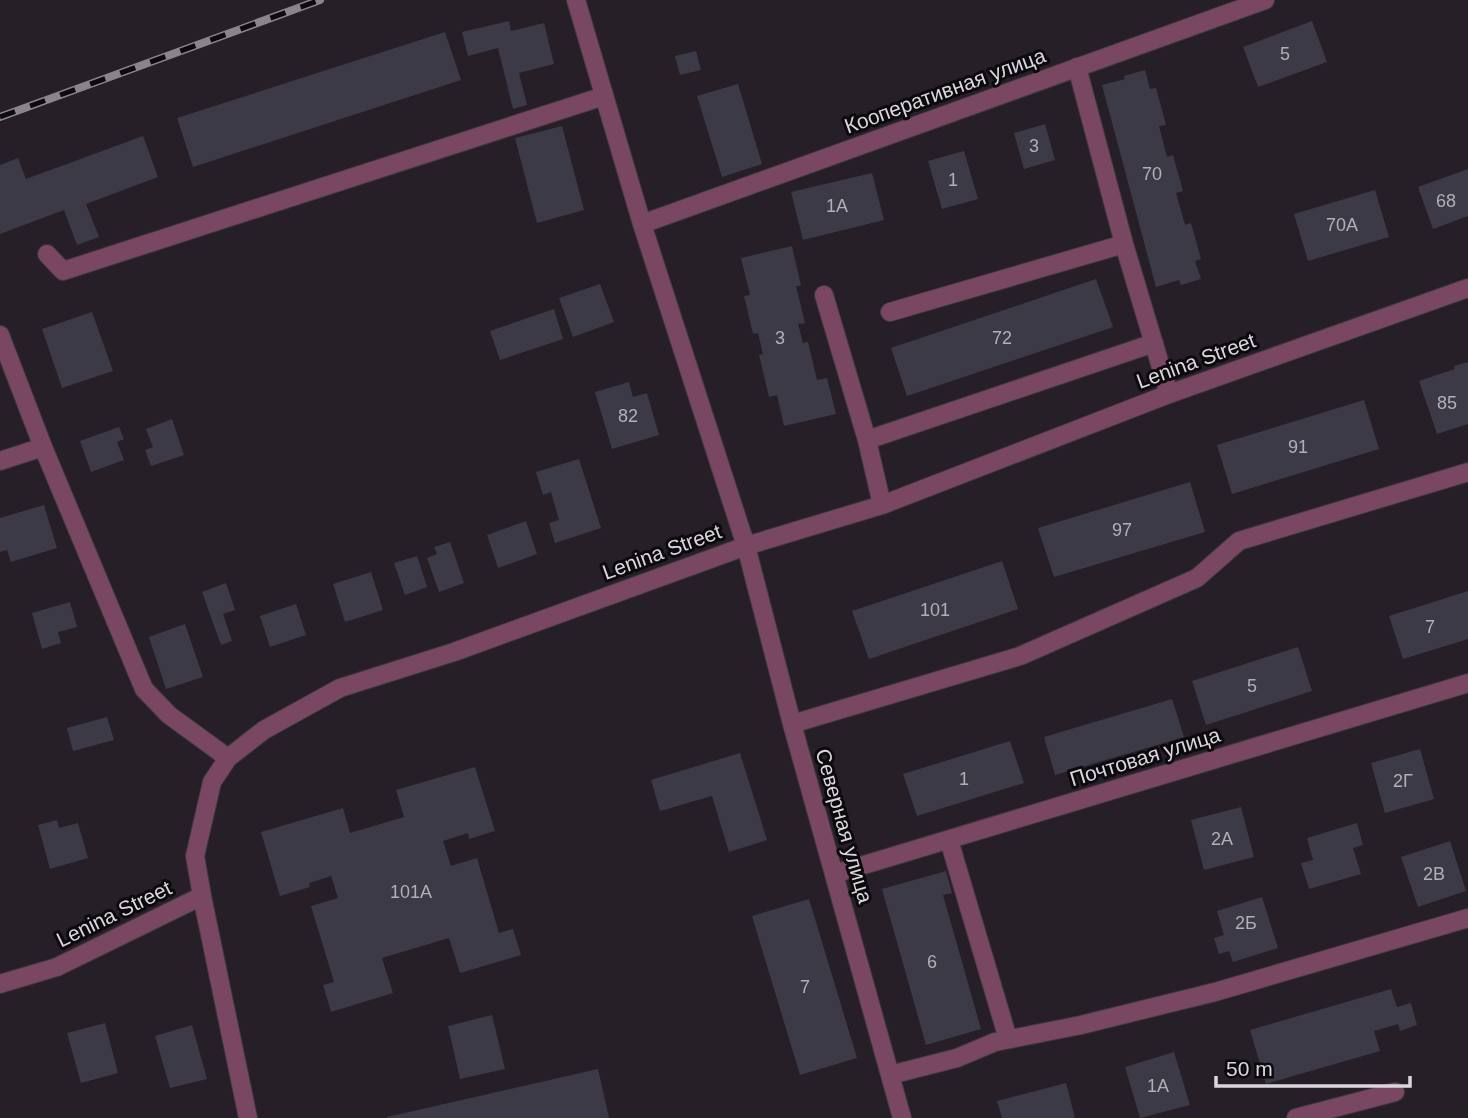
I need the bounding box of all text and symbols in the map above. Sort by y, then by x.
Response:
street label: Кооперативная улица [841,43,1049,138]
house number: 5 [1280,44,1290,64]
house number: 3 [1029,136,1039,156]
house number: 70 [1142,164,1162,184]
house number: 1 [948,170,958,190]
house number: 68 [1436,191,1456,211]
house number: 1А [826,196,848,216]
house number: 70А [1326,215,1358,235]
house number: 3 [775,328,785,348]
house number: 72 [992,328,1012,348]
street label: Lenina Street [1133,328,1259,393]
house number: 85 [1437,393,1457,413]
house number: 82 [618,406,638,426]
house number: 91 [1288,437,1308,457]
street label: Lenina Street [599,519,725,584]
house number: 97 [1112,520,1132,540]
house number: 101 [920,600,950,620]
house number: 7 [1425,617,1435,637]
house number: 5 [1247,676,1257,696]
street label: Почтовая улица [1067,723,1223,790]
street label: Северная улица [811,746,878,906]
house number: 1 [959,769,969,789]
house number: 2Г [1393,771,1413,791]
house number: 2А [1211,829,1233,849]
house number: 2В [1423,864,1445,884]
street label: Lenina Street [53,876,175,951]
house number: 101А [390,882,432,902]
house number: 2Б [1235,913,1257,933]
house number: 6 [927,952,937,972]
house number: 7 [800,977,810,997]
scale bar [1216,1044,1410,1088]
text: 50 m [1226,1057,1273,1080]
house number: 1А [1147,1076,1169,1096]

